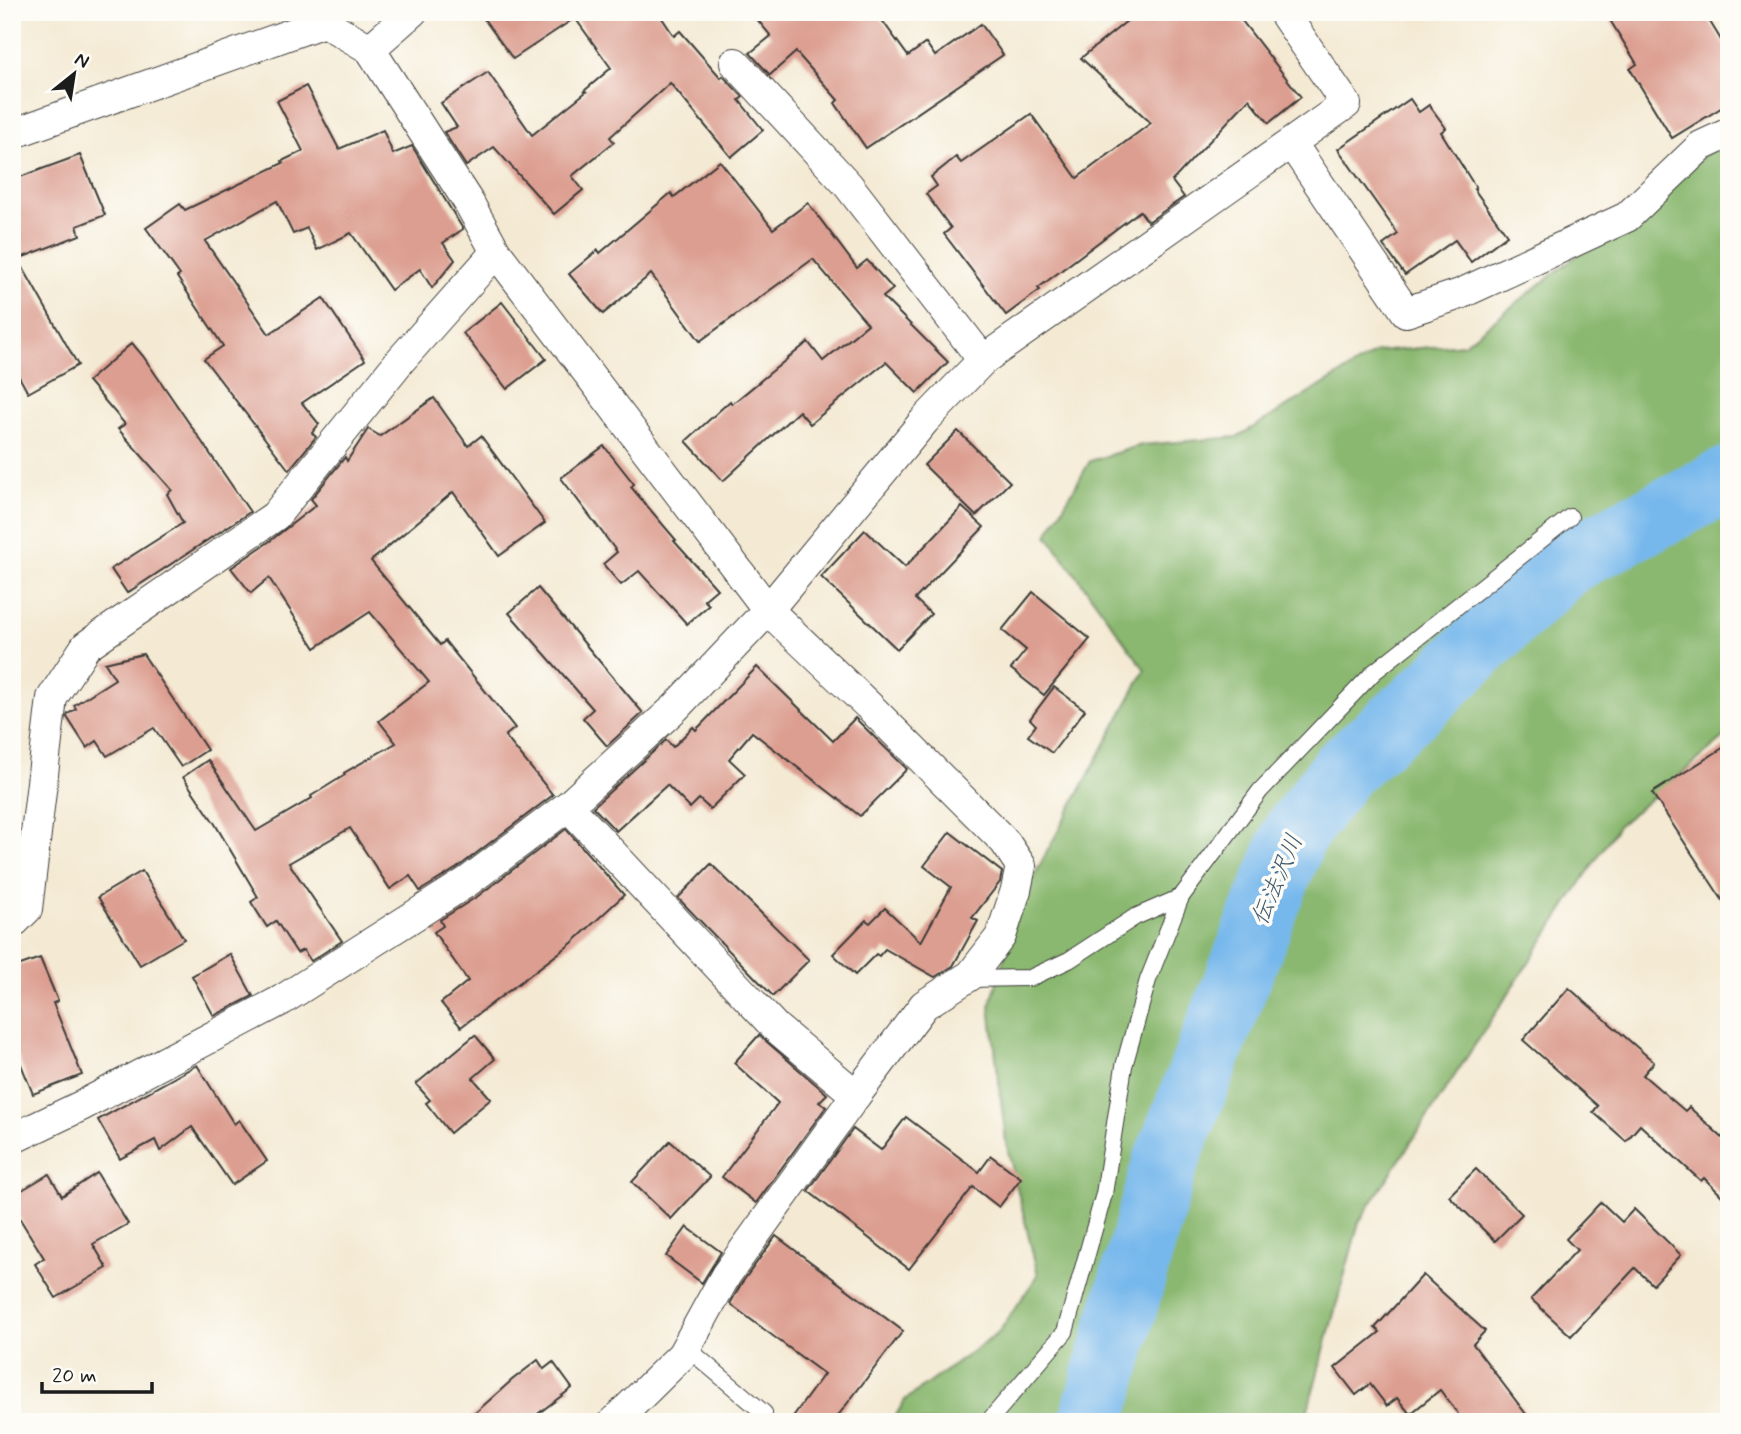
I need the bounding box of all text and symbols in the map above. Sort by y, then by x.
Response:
north arrow [38,38,108,108]
text: N [70,47,93,75]
water label: 伝法沢川 [1245,830,1311,930]
scale bar [42,1350,152,1394]
text: 20 m [52,1362,97,1390]

